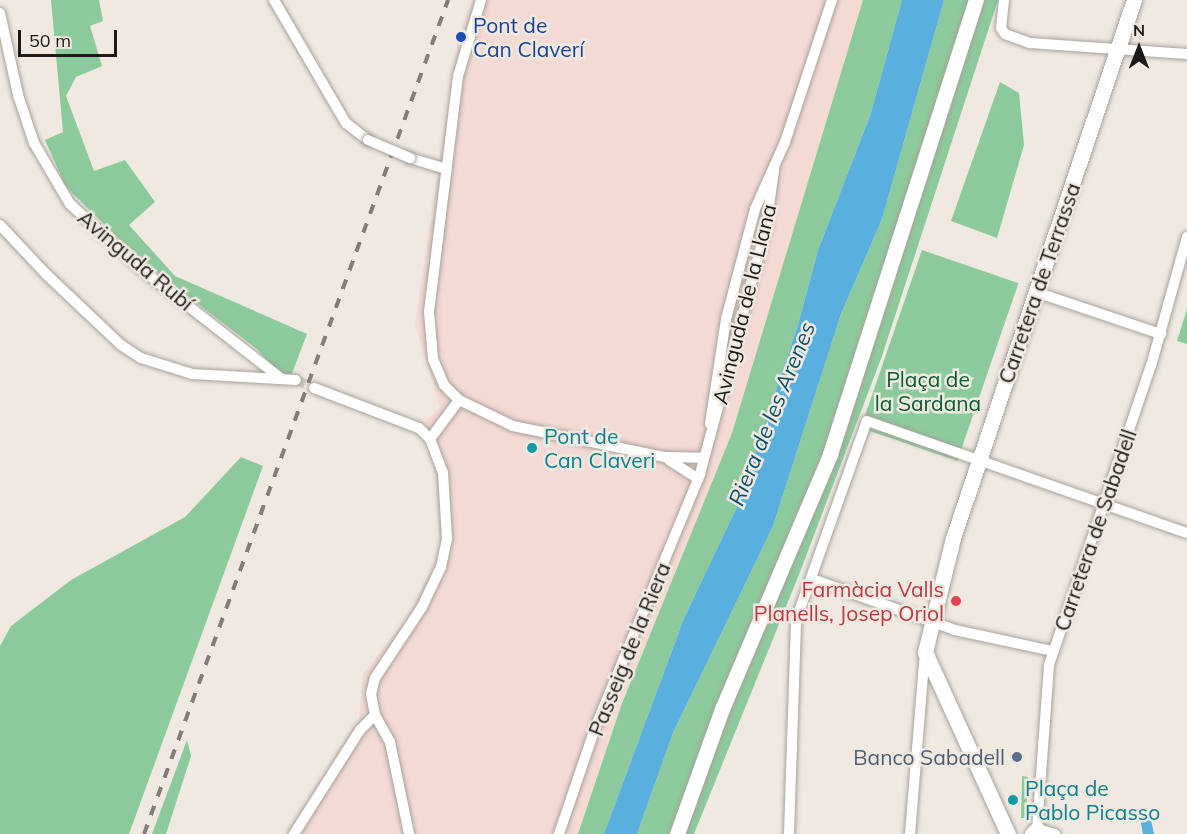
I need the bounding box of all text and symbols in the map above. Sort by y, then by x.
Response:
place label: Pont de Can Claverí [473,12,584,62]
scale bar [21,18,120,56]
north arrow [1109,18,1169,78]
text: N [1133,20,1145,40]
text: 50 m [29,29,71,52]
marker: Pont de Can Claverí [454,30,468,44]
street label: Carretera de Terrassa [993,179,1085,387]
street label: Avinguda de la Llana [707,201,781,407]
street label: Avinguda Rubí [73,204,199,316]
water label: Riera de les Arenes [723,318,821,510]
park label: Plaça de la Sardana [875,366,981,416]
place label: Pont de Can Claveri [544,423,655,473]
street label: Carretera de Sabadell [1049,426,1141,634]
marker: Pont de Can Claveri [525,441,539,455]
street label: Passeig de la Riera [583,559,675,739]
place label: Farmàcia Valls Planells, Josep Oriol [754,576,944,626]
marker: Farmàcia Valls Planells, Josep Oriol [949,594,963,608]
place label: Banco Sabadell [853,744,1005,770]
marker: Banco Sabadell [1010,750,1024,764]
place label: Plaça de Pablo Picasso [1025,775,1160,825]
marker: Plaça de Pablo Picasso [1006,793,1020,807]

